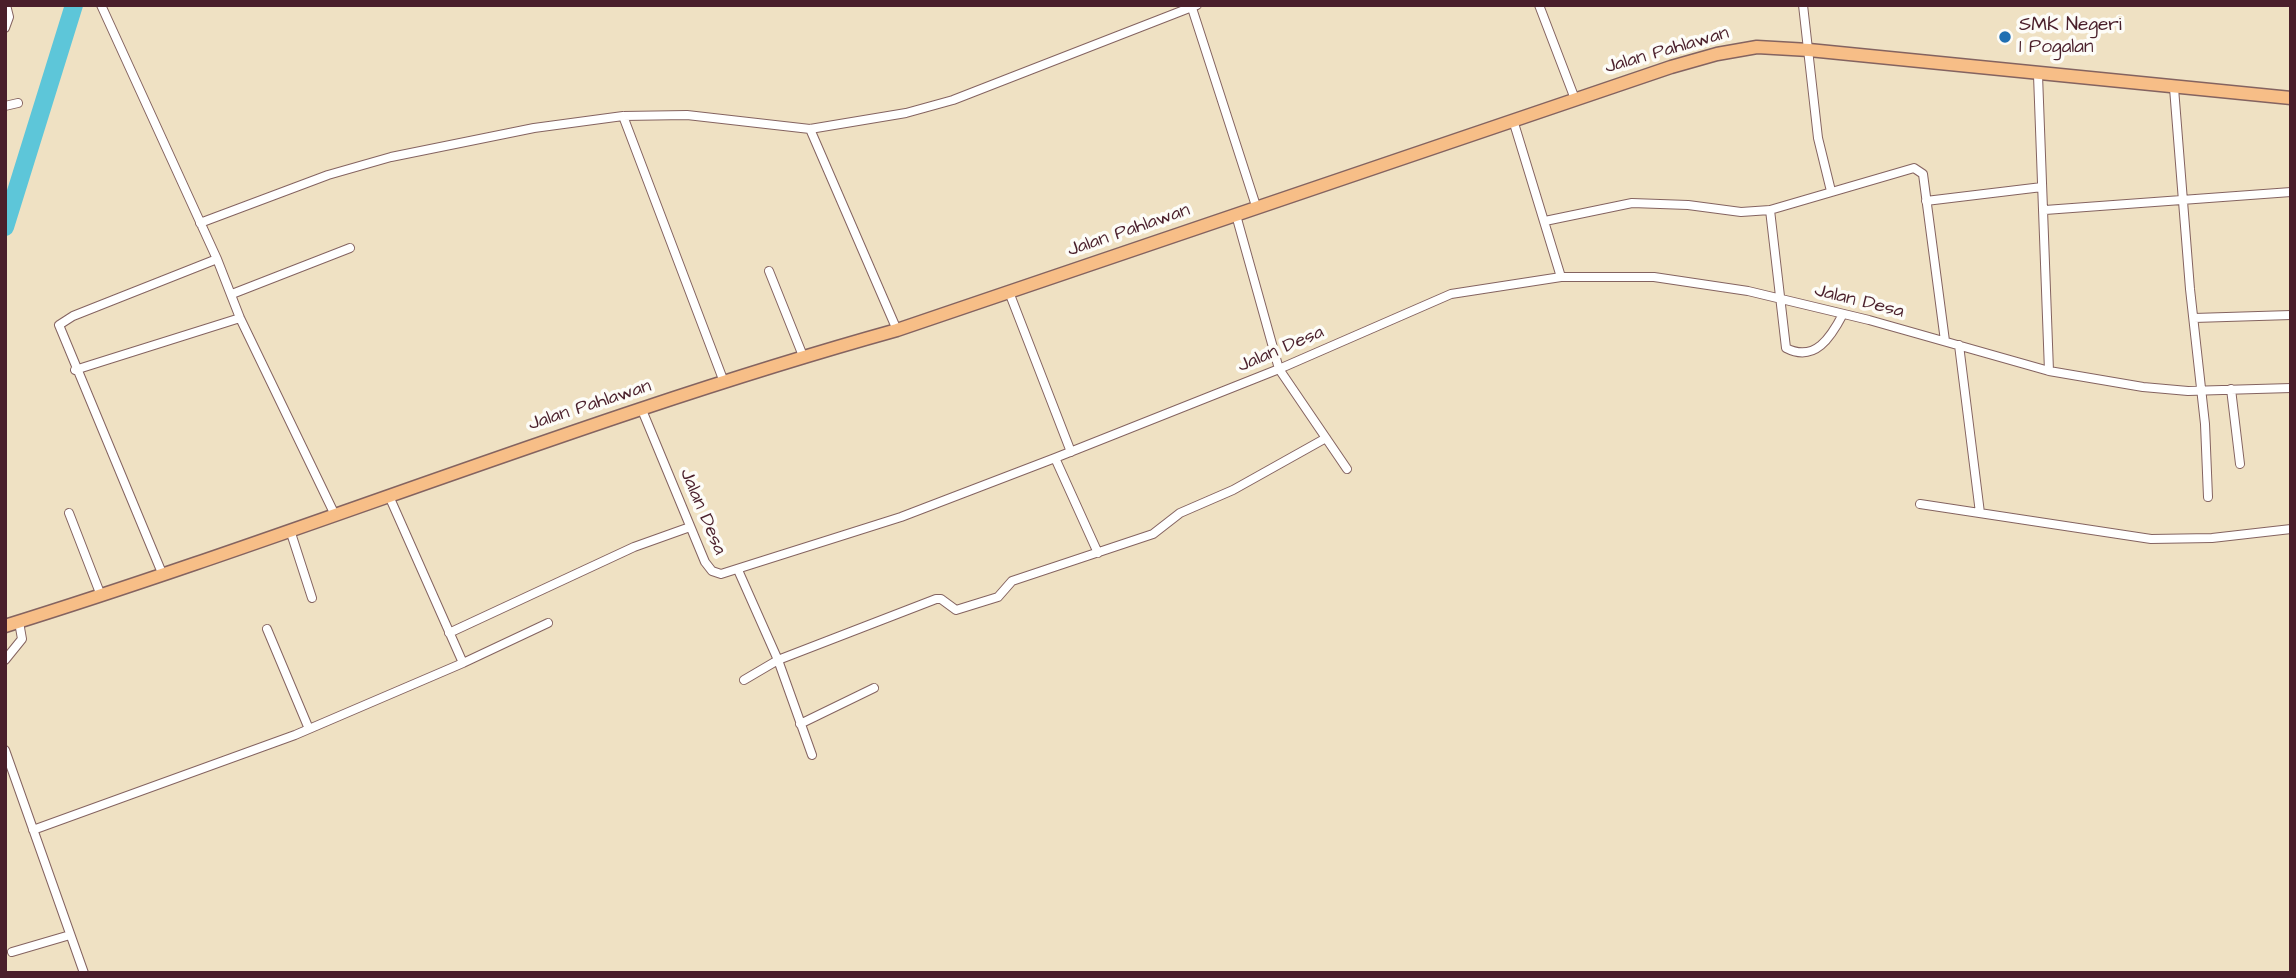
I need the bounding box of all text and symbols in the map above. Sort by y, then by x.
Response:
place label: SMK Negeri 1 Pogalan [2019,15,2122,59]
street label: Jalan Pahlawan [1602,22,1732,80]
marker: SMK Negeri 1 Pogalan [1997,29,2013,45]
street label: Jalan Pahlawan [1065,199,1193,263]
street label: Jalan Desa [1812,280,1906,324]
street label: Jalan Desa [1235,322,1327,378]
street label: Jalan Pahlawan [526,375,654,437]
street label: Jalan Desa [674,466,730,558]

